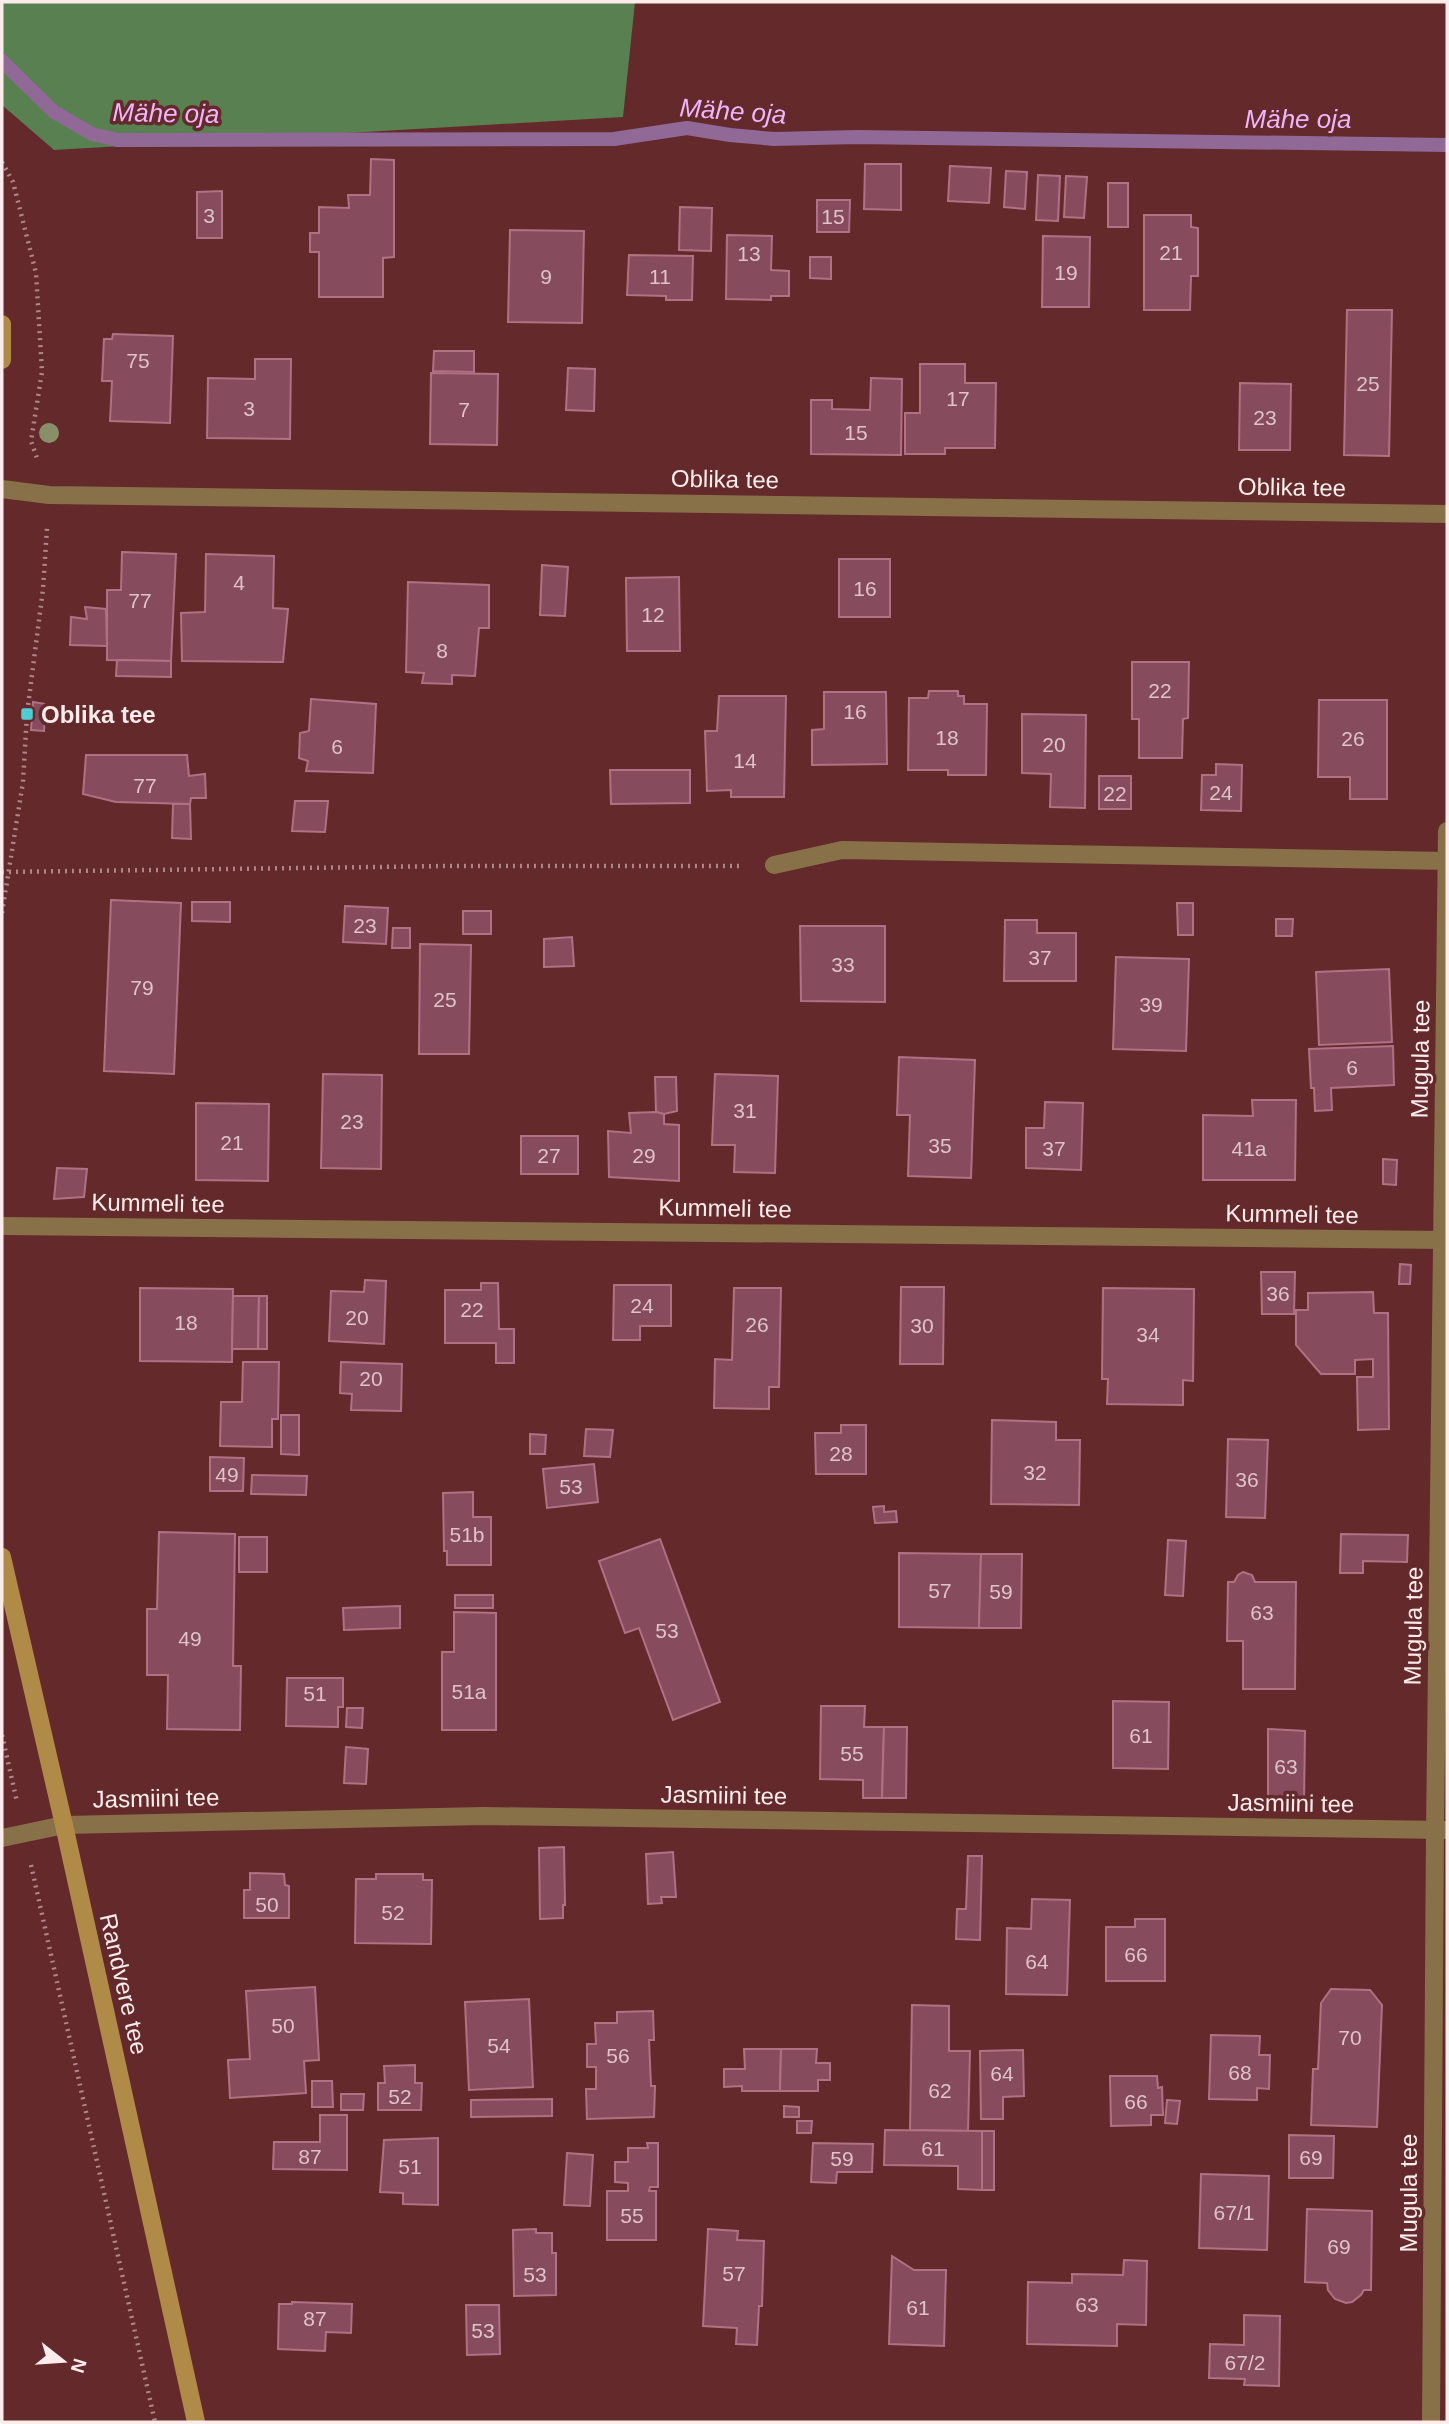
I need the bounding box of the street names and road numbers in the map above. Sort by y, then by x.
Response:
street label: Oblika tee [671,465,779,493]
street label: Oblika tee [1238,473,1346,501]
street label: Mugula tee [1405,999,1435,1119]
street label: Kummeli tee [91,1188,225,1218]
street label: Kummeli tee [658,1193,792,1223]
street label: Kummeli tee [1225,1199,1359,1229]
street label: Mugula tee [1398,1566,1428,1686]
street label: Jasmiini tee [660,1780,788,1810]
street label: Jasmiini tee [92,1783,220,1813]
street label: Jasmiini tee [1227,1788,1355,1818]
street label: Randvere tee [95,1911,153,2057]
street label: Mugula tee [1395,2134,1422,2252]

